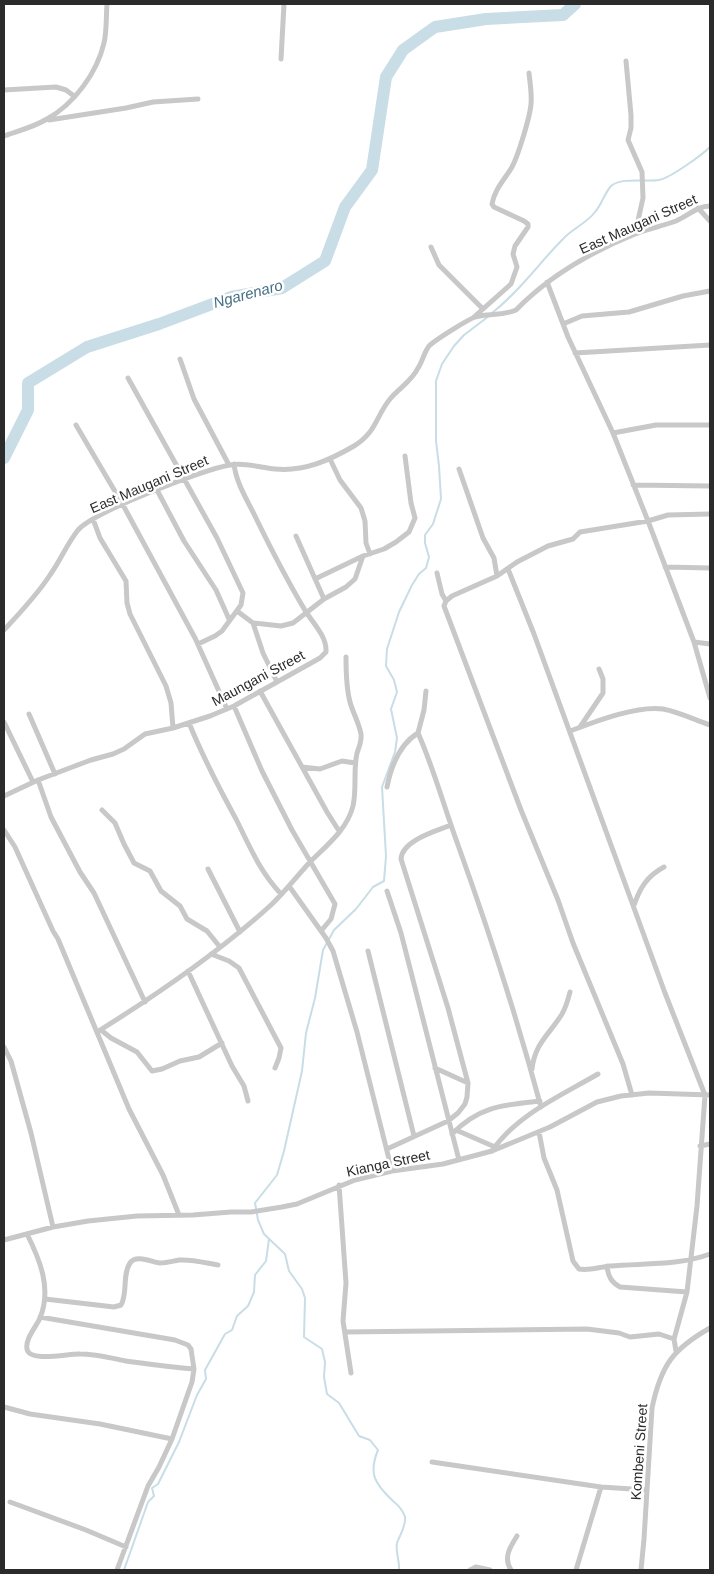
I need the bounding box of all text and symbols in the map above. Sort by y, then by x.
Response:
street label: East Maugani Street [577,191,699,257]
water label: Ngarenaro [211,276,284,311]
street label: East Maugani Street [87,452,211,516]
street label: Maungani Street [209,647,307,709]
street label: Kianga Street [345,1146,431,1180]
street label: Kombeni Street [628,1403,650,1501]

